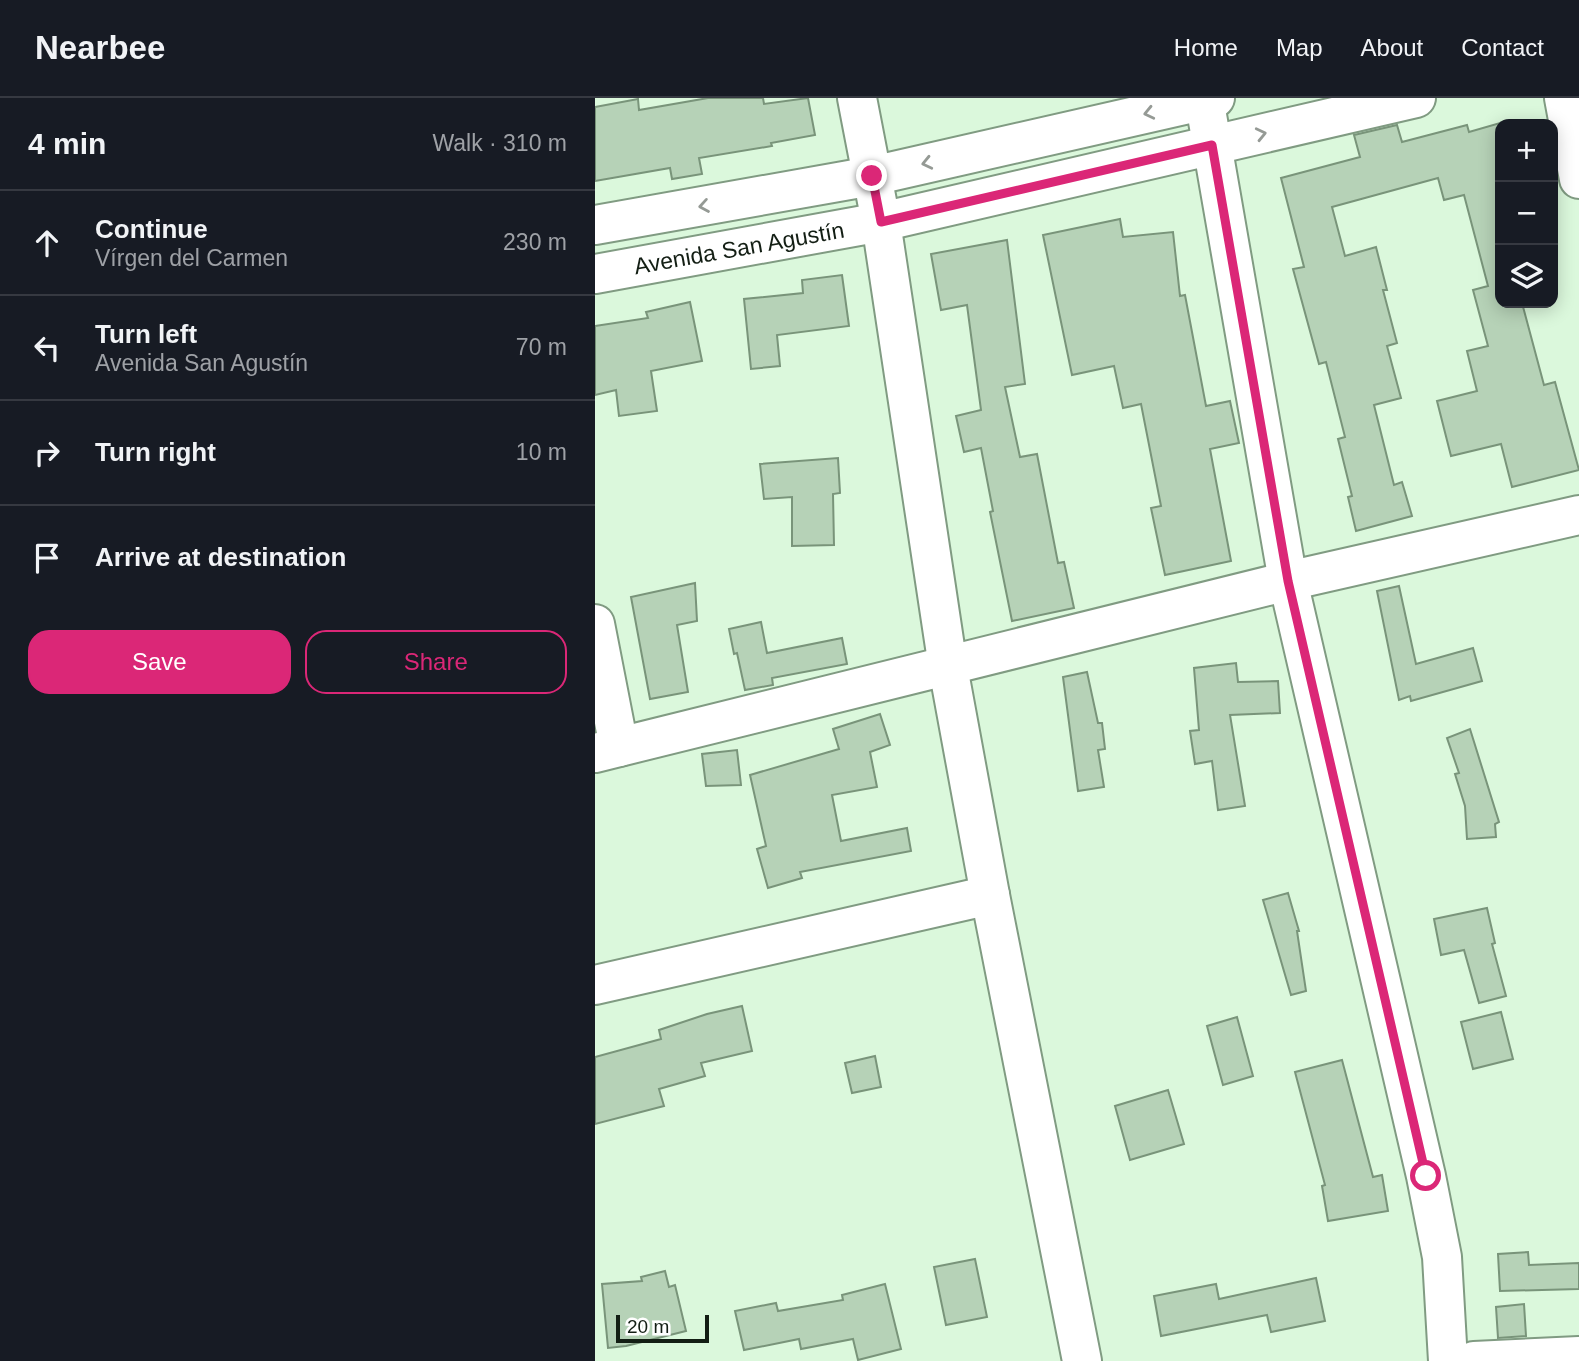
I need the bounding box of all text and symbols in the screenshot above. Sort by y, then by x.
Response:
text: Nearbee [35,29,165,66]
text: Home [1174,34,1238,61]
text: Map [1276,34,1323,61]
text: About [1361,34,1423,61]
text: Contact [1461,34,1544,61]
one-way arrow [1143,105,1155,119]
map controls [1495,119,1558,308]
button: + [1495,119,1558,182]
text: 4 min [28,127,106,160]
one-way arrow [1255,128,1267,142]
text: Walk · 310 m [432,130,567,156]
one-way arrow [921,155,933,170]
route end [856,160,887,191]
button: − [1495,182,1558,245]
one-way arrow [698,198,709,213]
text: Continue [95,214,208,244]
street label: Avenida San Agustín [632,217,846,279]
icon: ahead [28,224,66,262]
text: 230 m [503,229,567,255]
text: Vírgen del Carmen [95,245,288,271]
button: layers [1495,245,1558,308]
text: Turn left [95,319,197,349]
icon: left [28,329,66,367]
text: 70 m [516,334,567,360]
text: Avenida San Agustín [95,350,308,376]
icon: right [28,434,66,472]
text: Turn right [95,437,216,467]
text: 10 m [516,439,567,465]
icon: arrive [28,539,66,577]
text: Arrive at destination [95,542,346,572]
button: Save [28,630,291,694]
button: Share [305,630,567,694]
route start [1410,1160,1441,1191]
scale bar [616,1312,709,1344]
text: 20 m [627,1316,669,1337]

